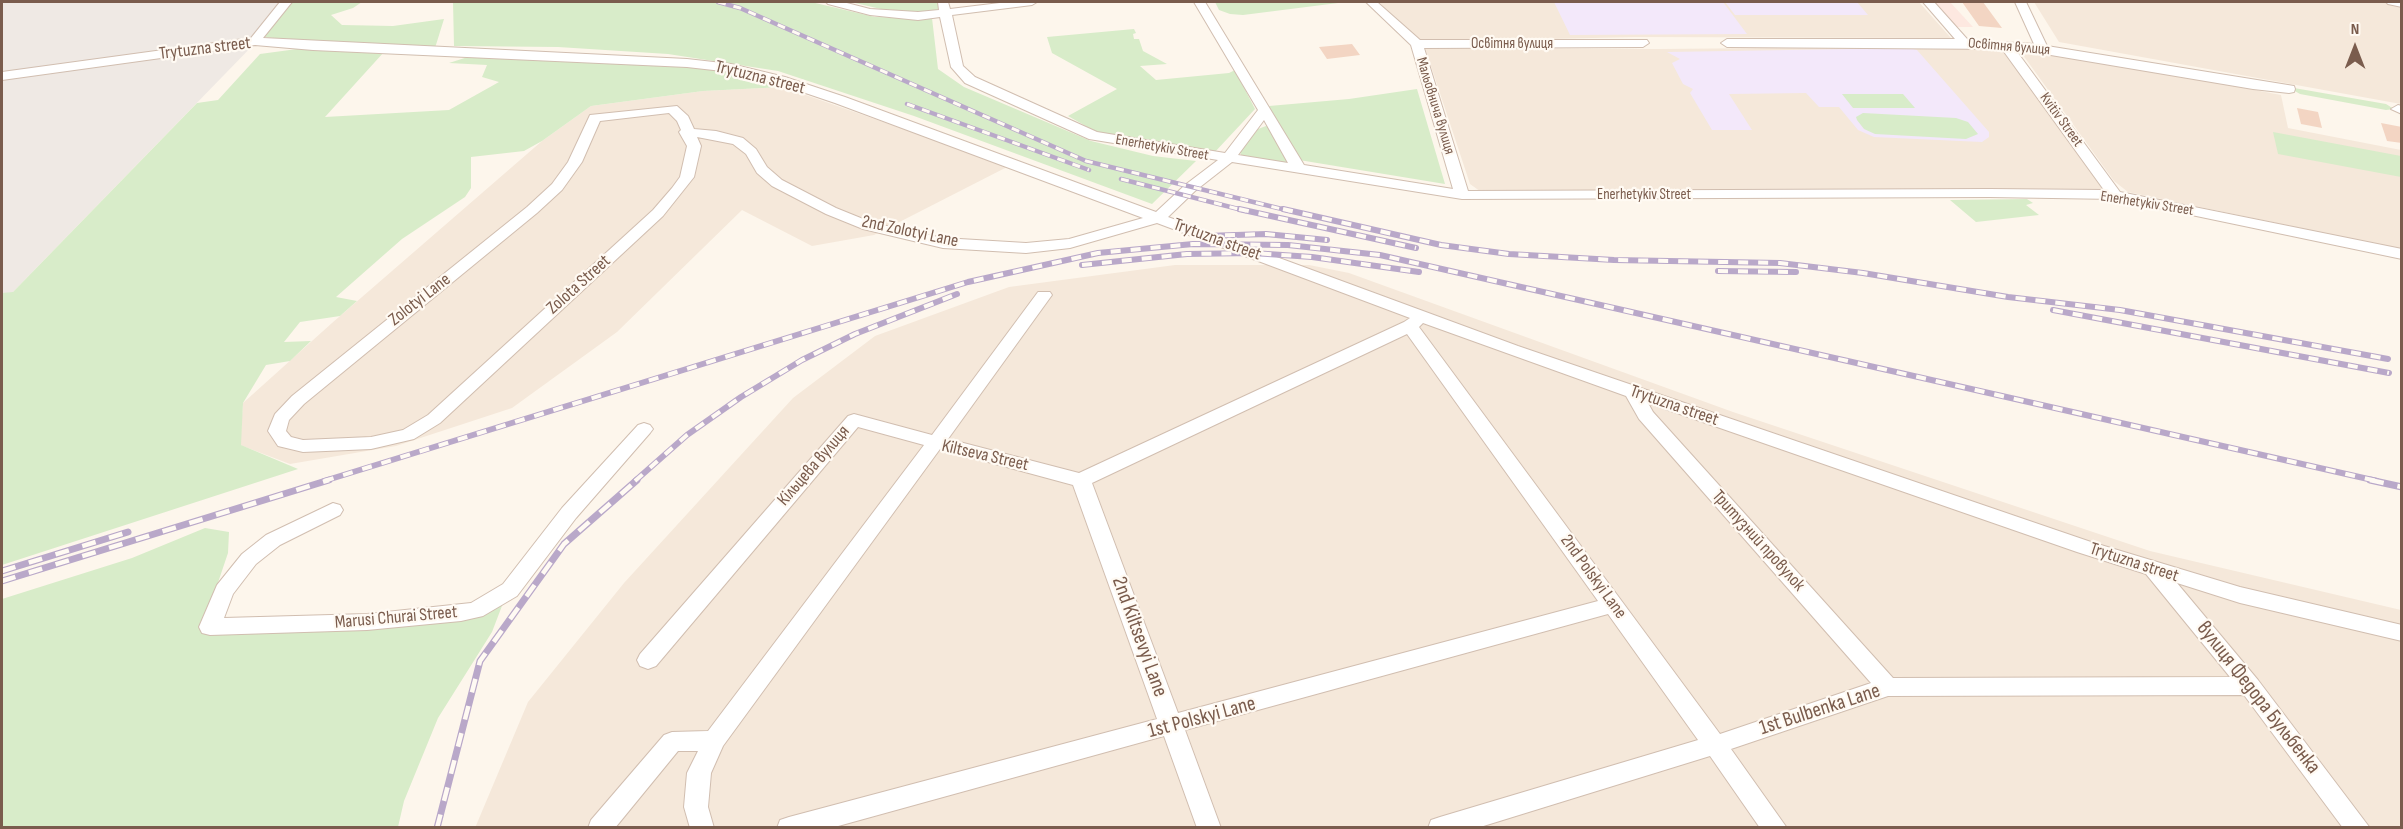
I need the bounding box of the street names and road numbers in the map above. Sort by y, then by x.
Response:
street label: Trytuzna street [158,33,252,65]
street label: Освітня вулиця [1967,34,2051,60]
street label: Освітня вулиця [1471,35,1553,53]
street label: Мальовнича вулиця [1412,55,1458,157]
street label: Trytuzna street [713,56,807,100]
street label: Kvitiv Street [2035,90,2087,150]
street label: Enerhetykiv Street [1114,131,1210,165]
street label: Enerhetykiv Street [1597,186,1691,204]
street label: Enerhetykiv Street [2099,188,2195,220]
street label: 2nd Zolotyi Lane [860,211,960,253]
street label: Trytuzna street [1170,214,1264,266]
street label: Zolota Street [543,251,615,319]
street label: Zolotyi Lane [385,269,455,331]
street label: Trytuzna street [1627,381,1721,431]
street label: Кільцева вулиця [773,421,855,511]
street label: Kiltseva Street [940,436,1030,476]
street label: Тритузний провулок [1707,486,1809,596]
street label: 2nd Polskyi Lane [1555,531,1631,623]
street label: Trytuzna street [2087,539,2181,587]
street label: 2nd Kiltsevyi Lane [1106,574,1172,700]
street label: Marusi Churai Street [334,602,458,634]
street label: вулиця Федора Бульбенка [2191,617,2325,779]
street label: 1st Bulbenka Lane [1756,679,1884,741]
street label: 1st Polskyi Lane [1145,692,1259,744]

